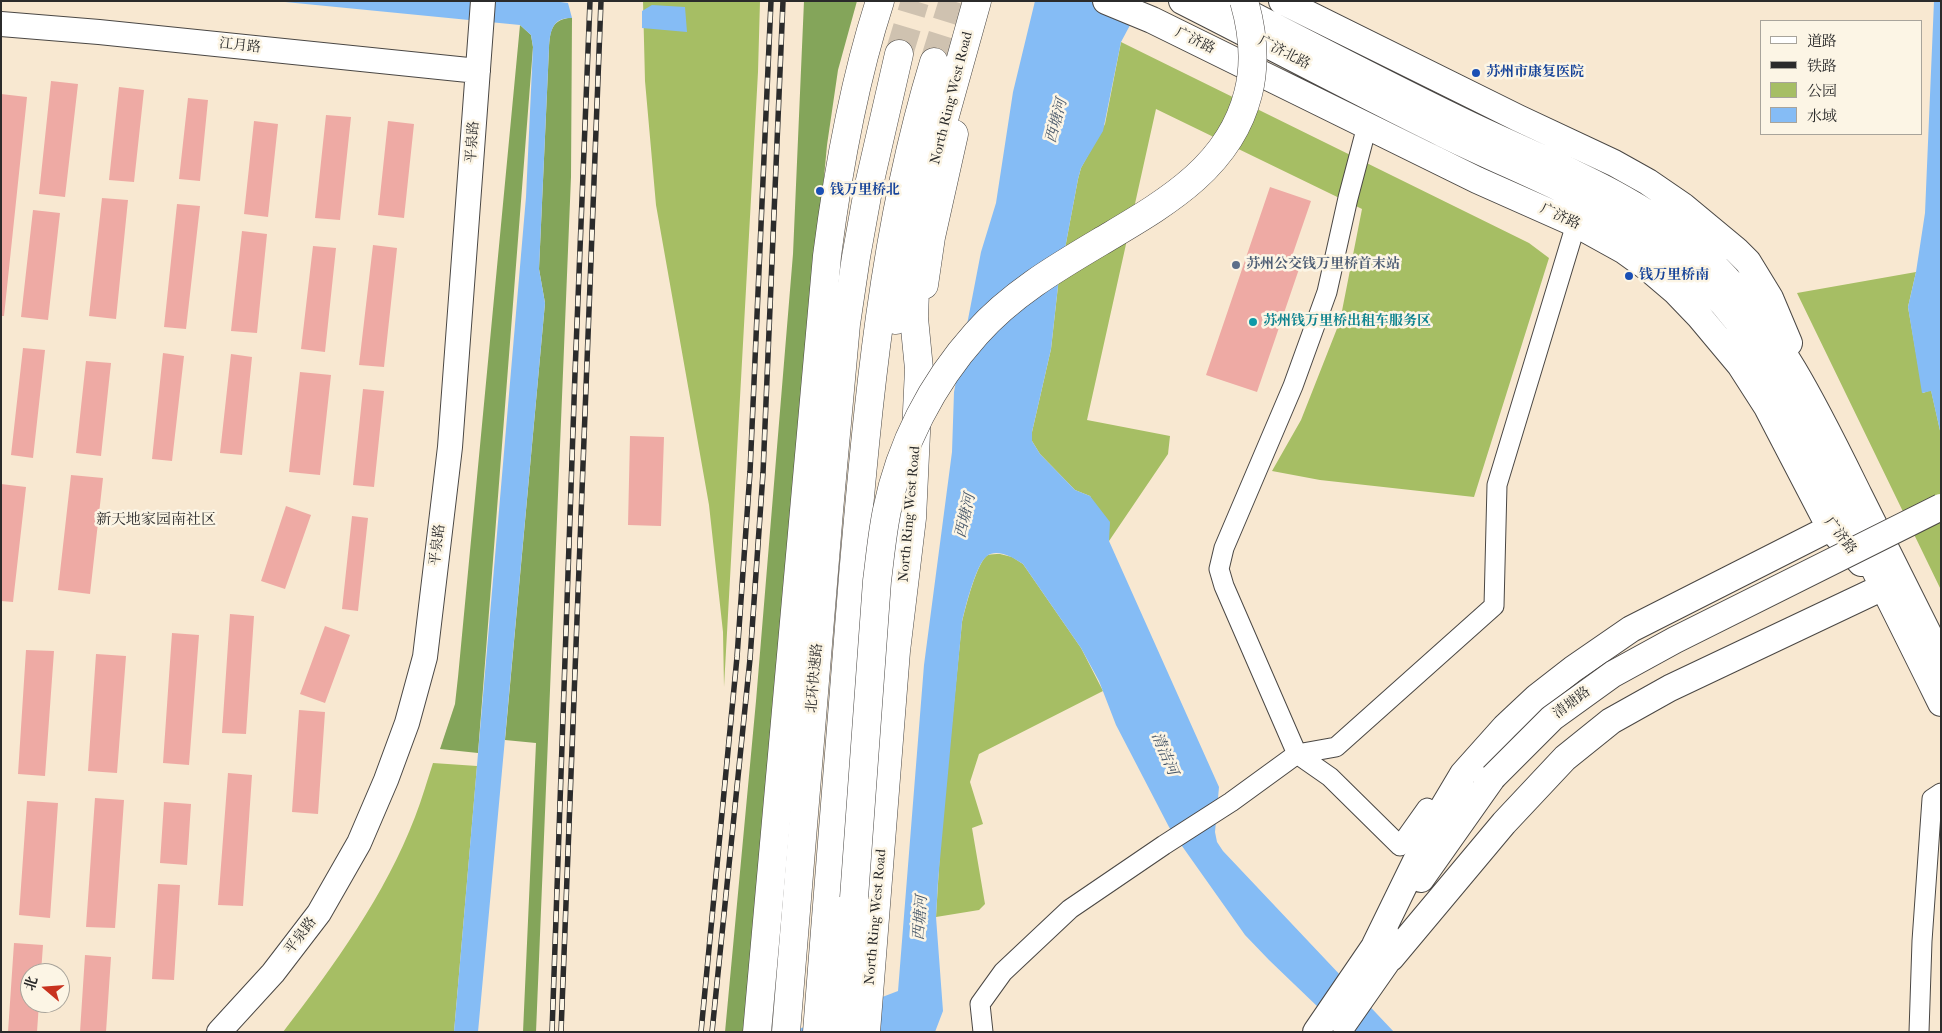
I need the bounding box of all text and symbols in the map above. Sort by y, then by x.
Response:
legend [1760,20,1922,135]
street label: 广济路 [1172,24,1218,58]
street label: North Ring West Road [927,30,977,166]
text: 道路 [1807,32,1837,50]
street label: 广济北路 [1255,33,1313,73]
street label: 江月路 [218,35,262,57]
text: 铁路 [1807,57,1837,75]
place label: 苏州市康复医院 [1486,65,1584,81]
marker: 苏州市康复医院 [1470,67,1482,79]
text: 公园 [1807,82,1837,100]
water label: 西塘河 [1042,97,1072,145]
text: 水域 [1807,107,1837,125]
street label: 平泉路 [463,120,483,164]
place label: 钱万里桥北 [830,183,900,199]
marker: 钱万里桥北 [814,185,826,197]
street label: 广济路 [1537,201,1583,233]
place label: 苏州公交钱万里桥首末站 [1246,257,1400,273]
marker: 苏州公交钱万里桥首末站 [1230,259,1242,271]
place label: 钱万里桥南 [1639,268,1709,284]
marker: 钱万里桥南 [1623,270,1635,282]
place label: 苏州钱万里桥出租车服务区 [1263,314,1431,330]
marker: 苏州钱万里桥出租车服务区 [1247,316,1259,328]
street label: North Ring West Road [896,445,924,583]
water label: 西塘河 [952,492,980,540]
district label: 新天地家园南社区 [96,511,216,529]
street label: 广济路 [1820,514,1860,558]
street label: 平泉路 [427,523,449,567]
street label: 北环快速路 [804,642,826,714]
street label: 清塘路 [1550,684,1594,722]
water label: 清洁河 [1147,730,1181,778]
street label: North Ring West Road [862,848,890,986]
water label: 西塘河 [910,895,932,941]
street label: 平泉路 [282,914,320,958]
north arrow [20,963,70,1013]
text: 北 [21,974,41,993]

